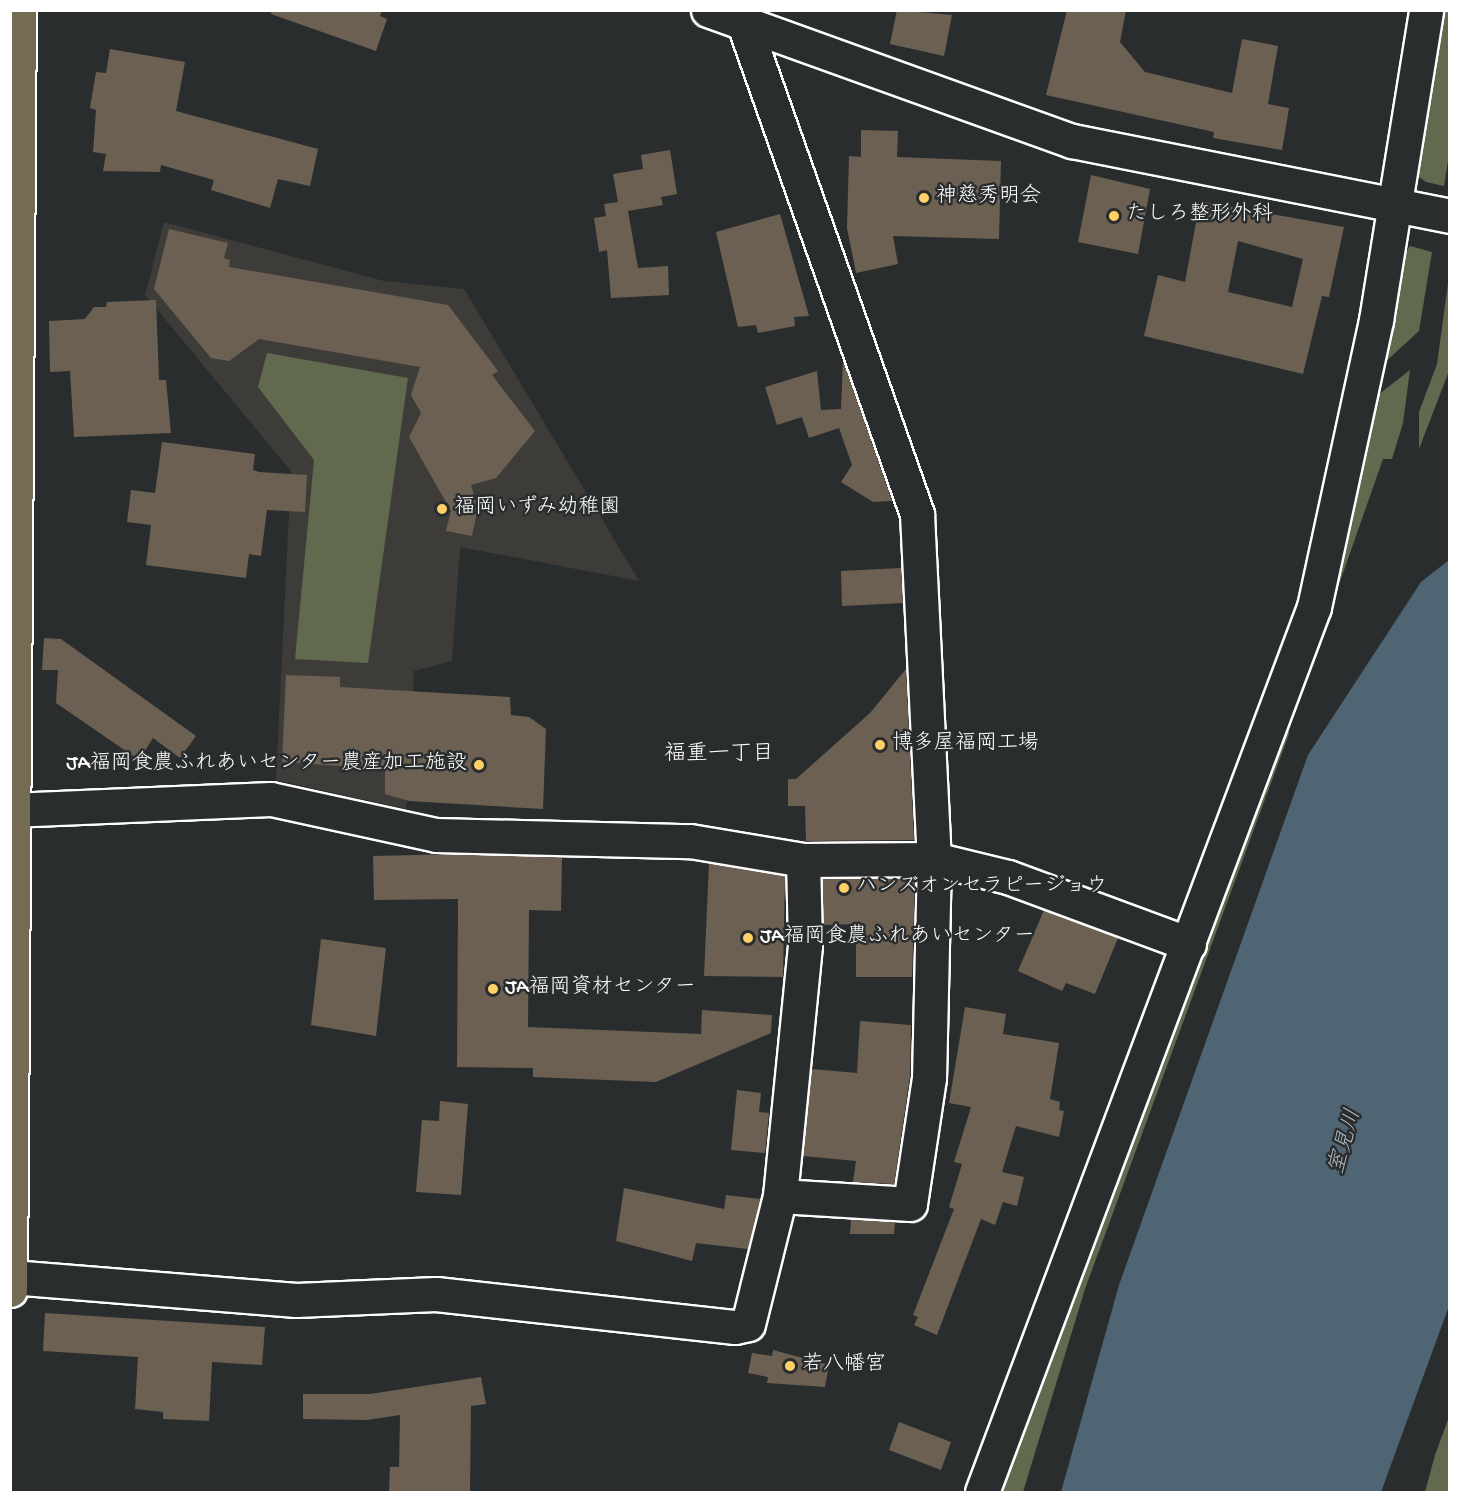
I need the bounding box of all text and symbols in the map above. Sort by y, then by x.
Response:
place label: 神慈秀明会 [936,185,1041,211]
marker: 神慈秀明会 [917,191,931,205]
place label: たしろ整形外科 [1126,203,1273,229]
marker: たしろ整形外科 [1107,209,1121,223]
place label: 福岡いずみ幼稚園 [454,496,622,522]
marker: 福岡いずみ幼稚園 [435,502,449,516]
place label: 博多屋福岡工場 [892,732,1039,758]
marker: 博多屋福岡工場 [873,738,887,752]
district label: 福重一丁目 [664,743,774,769]
place label: JA福岡食農ふれあいセンター農産加工施設 [65,752,467,778]
marker: JA福岡食農ふれあいセンター農産加工施設 [472,758,486,772]
place label: ハンズオンセラピージョウ [856,875,1107,901]
marker: ハンズオンセラピージョウ [837,881,851,895]
place label: JA福岡食農ふれあいセンター [760,925,1036,951]
marker: JA福岡食農ふれあいセンター [741,931,755,945]
place label: JA福岡資材センター [505,976,697,1002]
marker: JA福岡資材センター [486,982,500,996]
water label: 室見川 [1325,1107,1369,1177]
place label: 若八幡宮 [802,1353,886,1379]
marker: 若八幡宮 [783,1359,797,1373]

